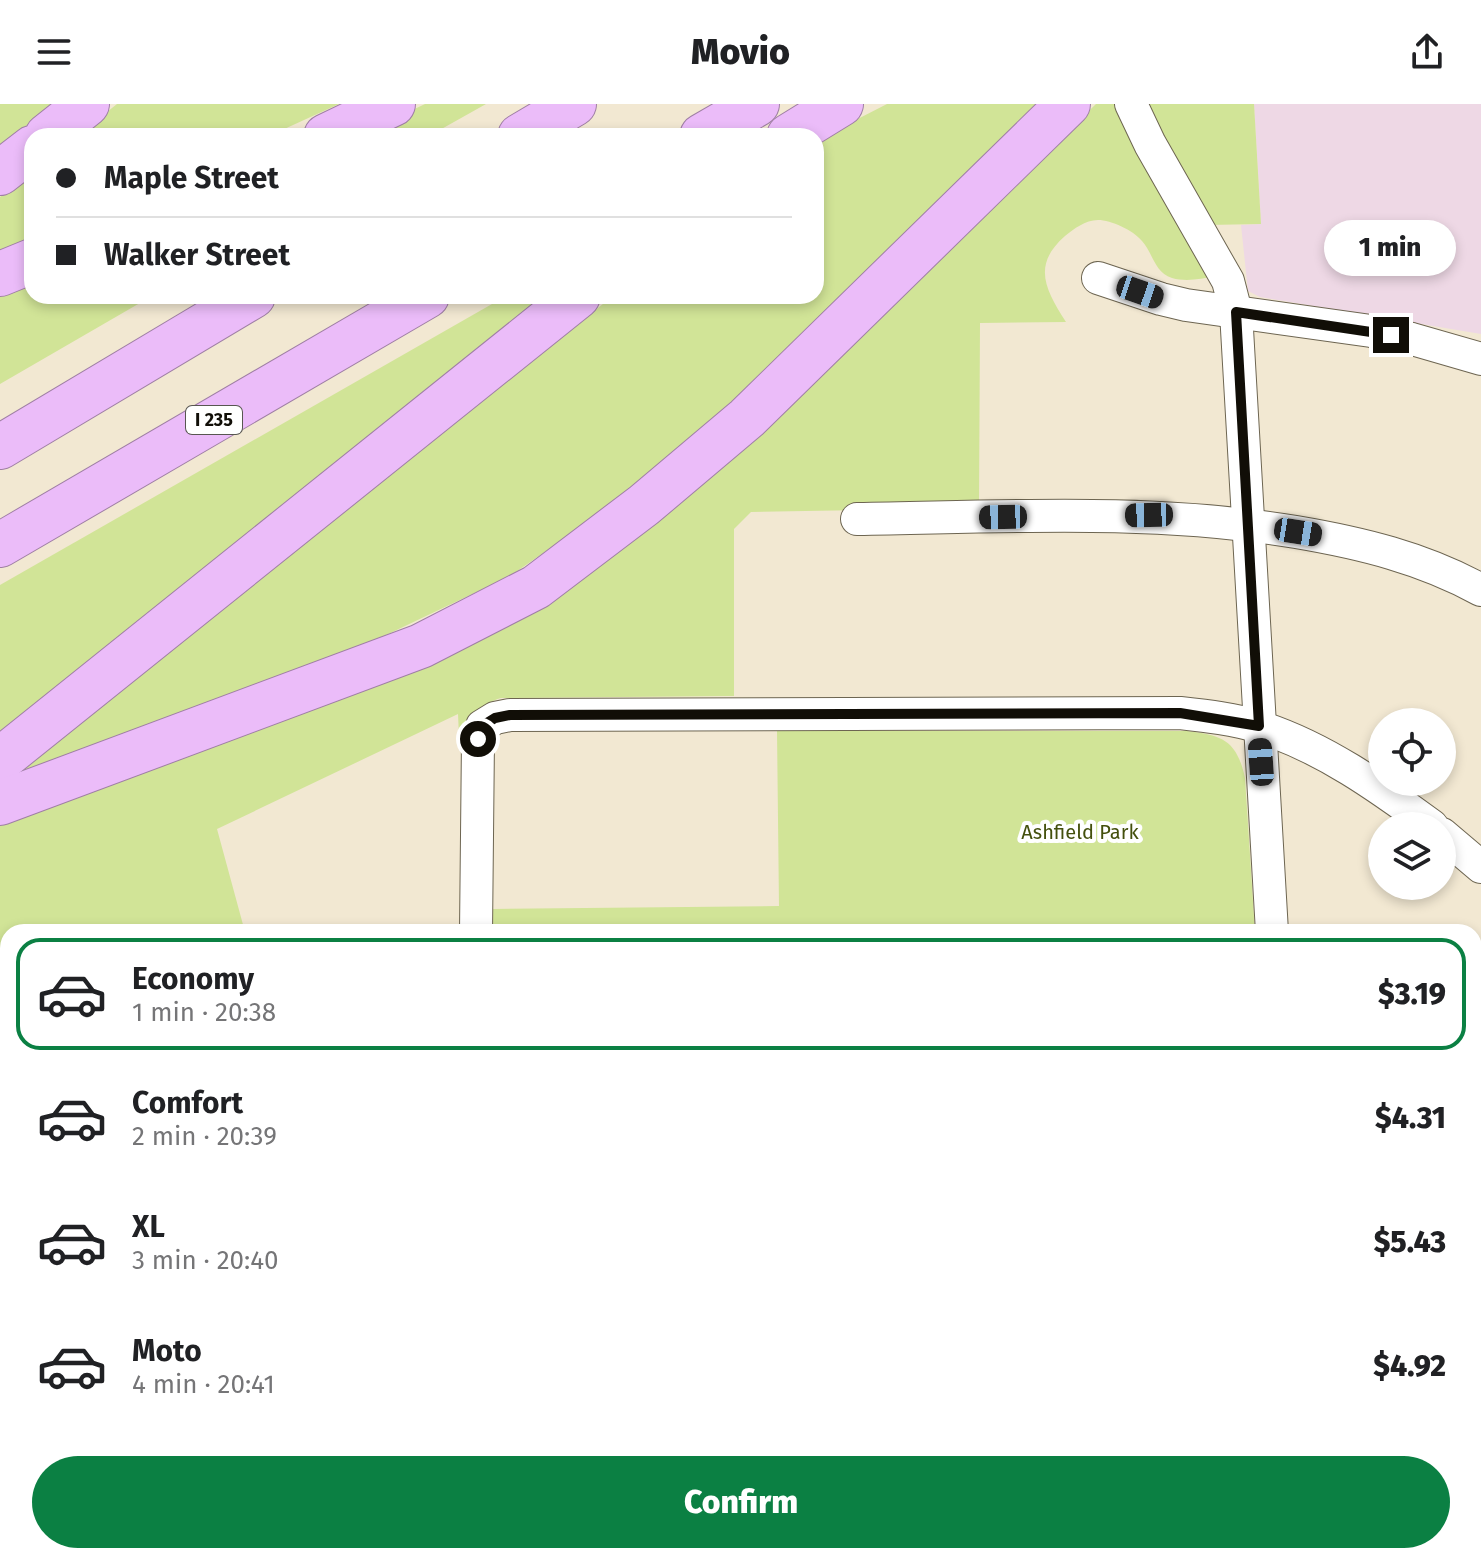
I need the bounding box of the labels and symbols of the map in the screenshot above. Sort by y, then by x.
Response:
callout: 1 min [1325,219,1457,275]
car [1113,273,1167,311]
route end [1373,317,1409,353]
road number: I 235 [186,406,242,434]
car [1125,503,1173,527]
car [979,505,1027,529]
car [1272,516,1324,548]
route start [460,721,496,757]
car [1247,737,1275,787]
park label: Ashfield Park [1021,820,1139,844]

